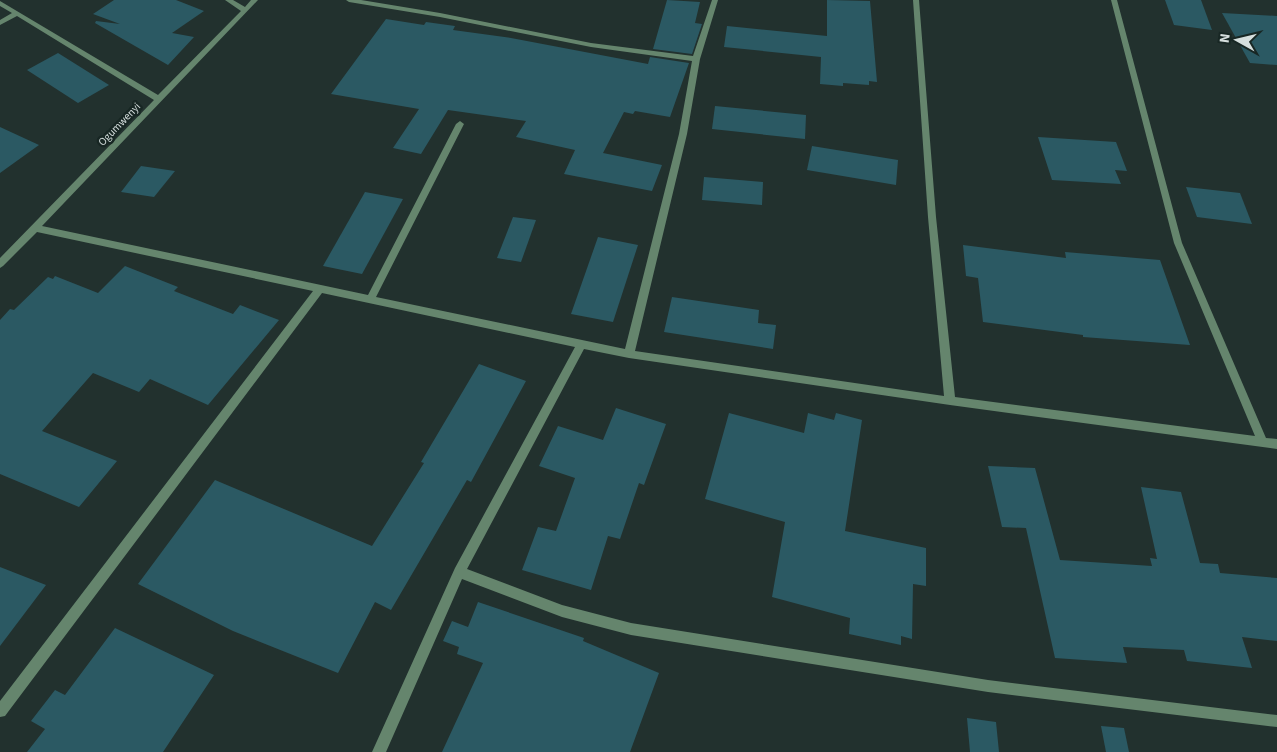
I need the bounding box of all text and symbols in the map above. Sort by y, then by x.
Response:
north arrow [1212,15,1262,65]
text: N [1215,32,1236,44]
street label: Ogumwenyi [95,99,144,149]

